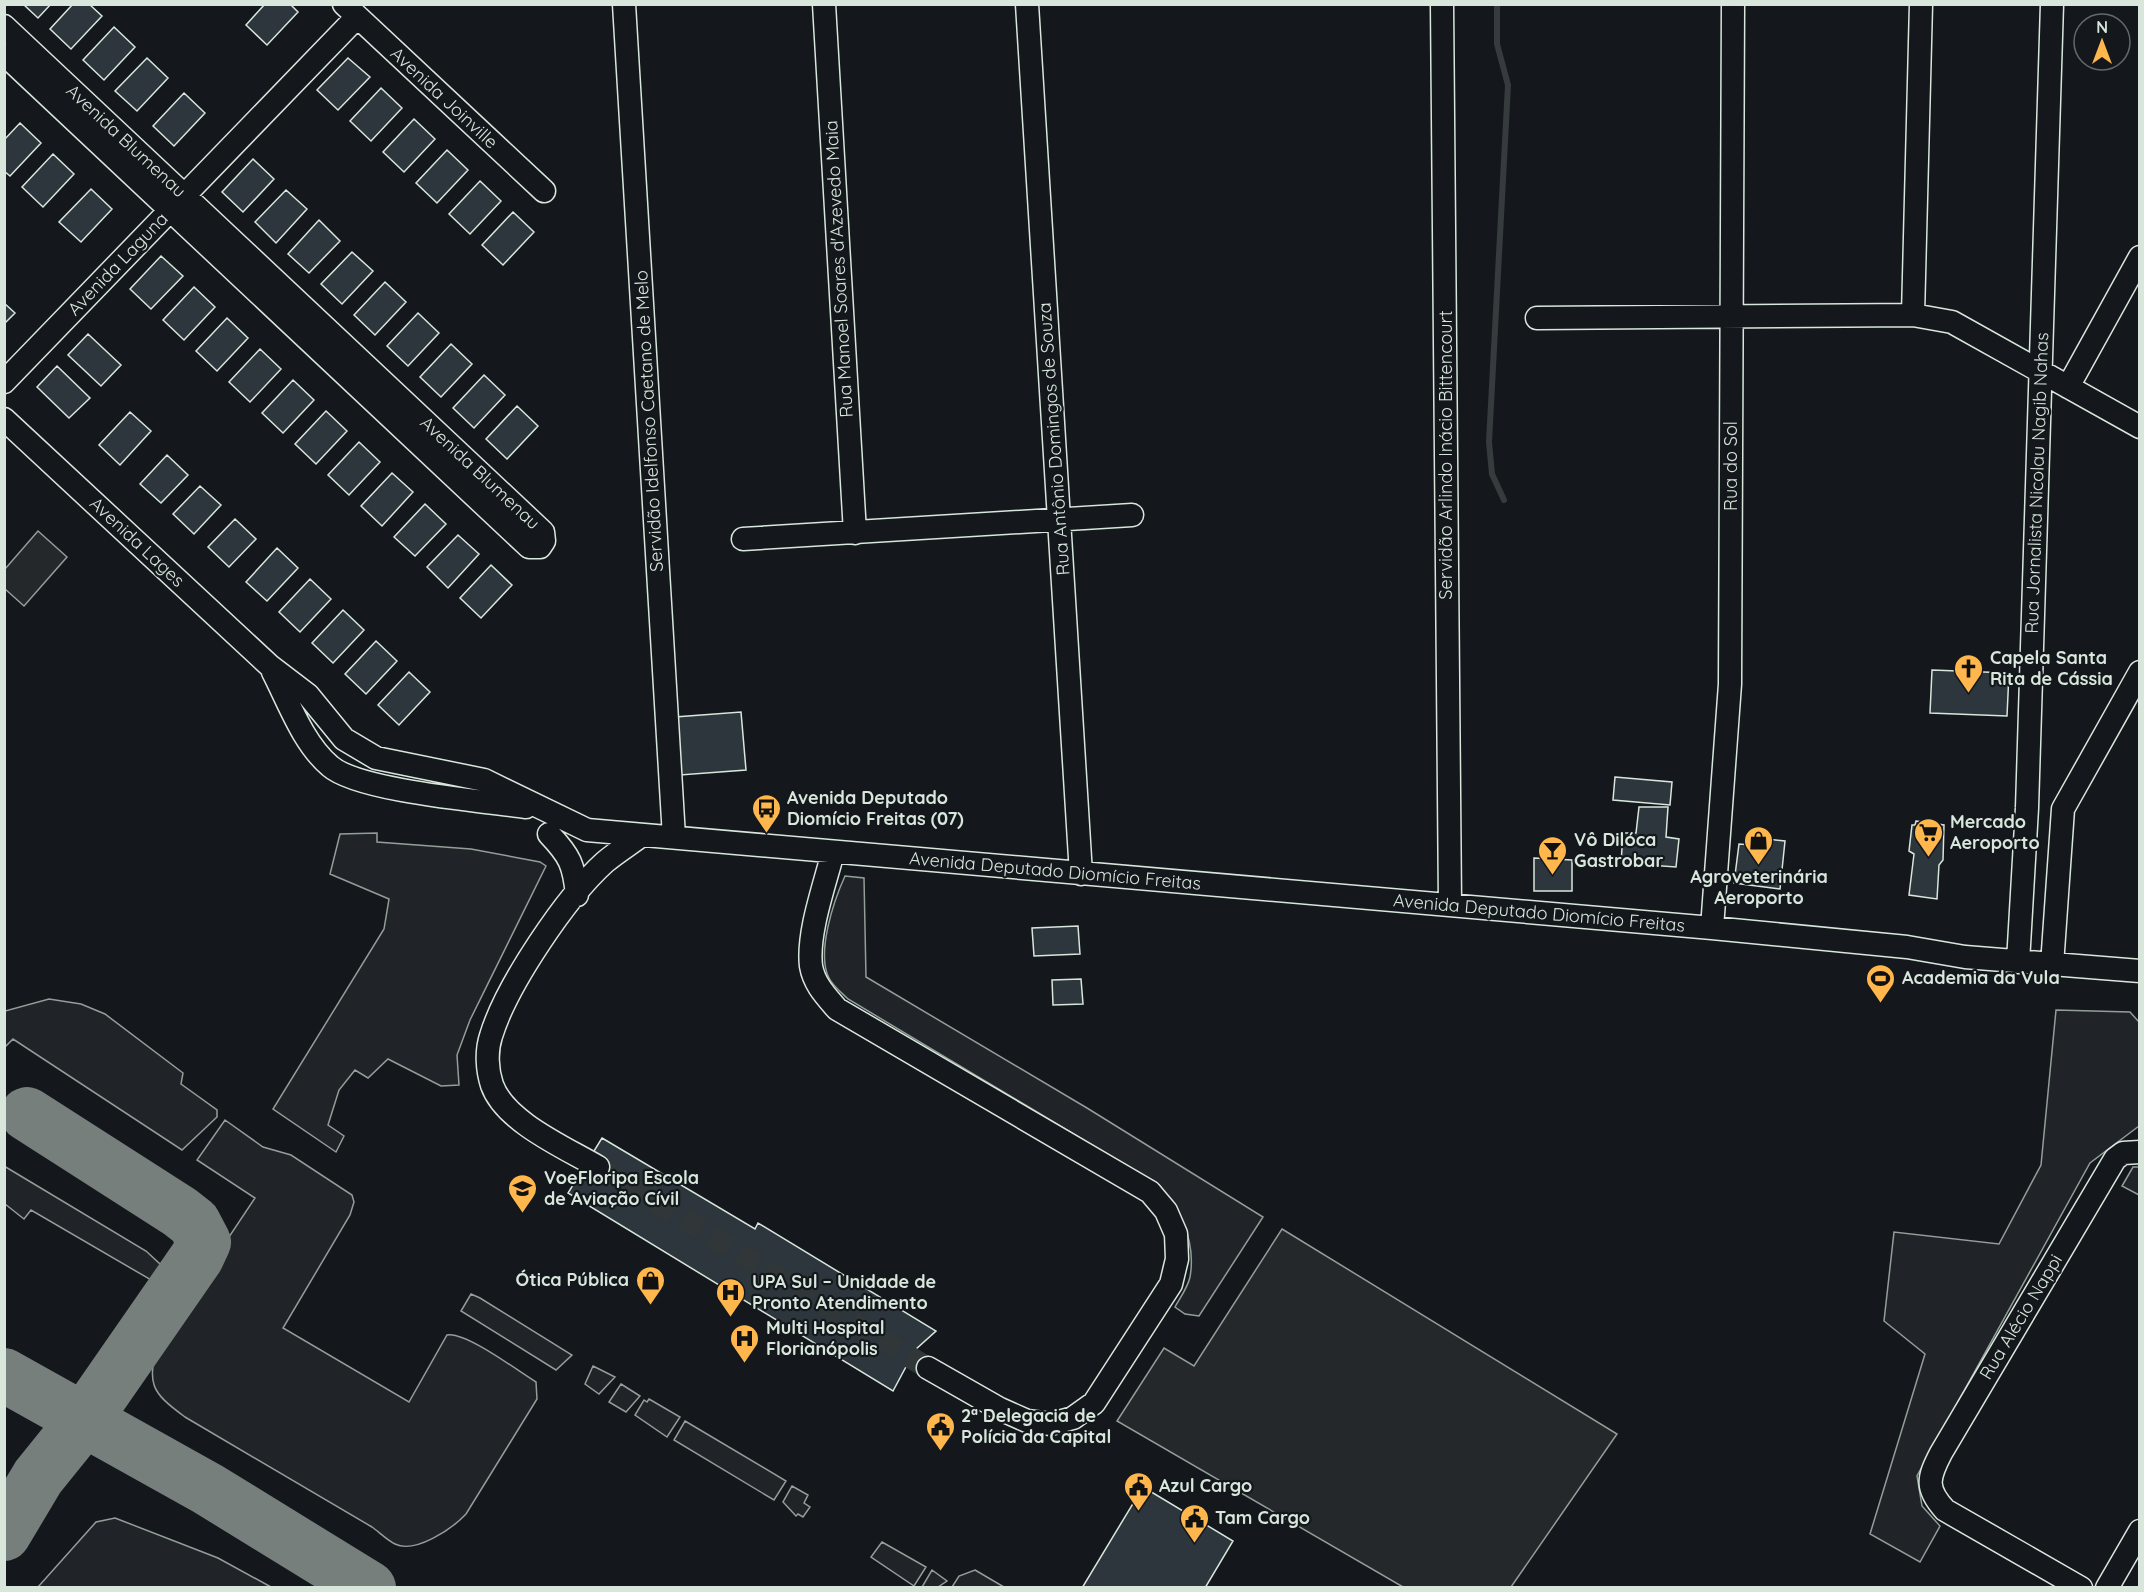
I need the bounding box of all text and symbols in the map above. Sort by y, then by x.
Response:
north arrow [2072,12,2132,72]
text: N [2096,17,2108,37]
street label: Avenida Joinville [386,42,503,153]
street label: Avenida Blumenau [62,79,191,202]
street label: Rua Manoel Soares d'Azevedo Maia [819,120,858,418]
street label: Avenida Laguna [63,207,173,320]
street label: Servidão Idelfonso Caetano de Melo [629,270,668,572]
street label: Rua Antônio Domingos de Souza [1032,302,1075,576]
street label: Servidão Arlindo Inácio Bittencourt [1434,310,1457,600]
street label: Rua Jornalista Nicolau Nagib Nahas [2020,332,2053,634]
street label: Avenida Blumenau [416,411,545,534]
street label: Rua do Sol [1719,421,1742,511]
street label: Avenida Lages [85,492,190,592]
place label: Capela Santa Rita de Cássia [1990,646,2113,690]
church icon: Capela Santa Rita de Cássia [1953,652,1985,694]
place label: Avenida Deputado Diomício Freitas (07) [787,786,964,830]
bus stop icon: Avenida Deputado Diomício Freitas (07) [750,792,782,834]
place label: Mercado Aeroporto [1950,810,2040,854]
supermarket icon: Mercado Aeroporto [1913,816,1945,858]
shop icon: Agroveterinária Aeroporto [1743,824,1775,866]
place label: Vô Dilóca Gastrobar [1574,828,1663,872]
bar icon: Vô Dilóca Gastrobar [1537,834,1569,876]
street label: Avenida Deputado Diomício Freitas [908,846,1202,895]
place label: Agroveterinária Aeroporto [1690,865,1828,909]
street label: Avenida Deputado Diomício Freitas [1392,888,1686,937]
sports icon: Academia da Vula [1865,962,1897,1004]
place label: Academia da Vula [1902,966,2060,989]
place label: VoeFloripa Escola de Aviação Cívil [544,1166,699,1210]
school or university icon: VoeFloripa Escola de Aviação Cívil [507,1172,539,1214]
street label: Rua Alécio Nappi [1974,1250,2067,1384]
shop icon: Ótica Pública [634,1264,666,1306]
place label: Ótica Pública [516,1268,629,1291]
place label: UPA Sul – Unidade de Pronto Atendimento [752,1270,936,1314]
hospital icon: UPA Sul – Unidade de Pronto Atendimento [715,1276,747,1318]
place label: Multi Hospital Florianópolis [766,1316,885,1360]
hospital icon: Multi Hospital Florianópolis [729,1322,761,1364]
place label: 2ª Delegacia de Polícia da Capital [961,1404,1111,1448]
public building icon: 2ª Delegacia de Polícia da Capital [924,1410,956,1452]
public building icon: Azul Cargo [1122,1470,1154,1512]
place label: Azul Cargo [1159,1474,1252,1497]
public building icon: Tam Cargo [1178,1502,1210,1544]
place label: Tam Cargo [1215,1506,1310,1529]

